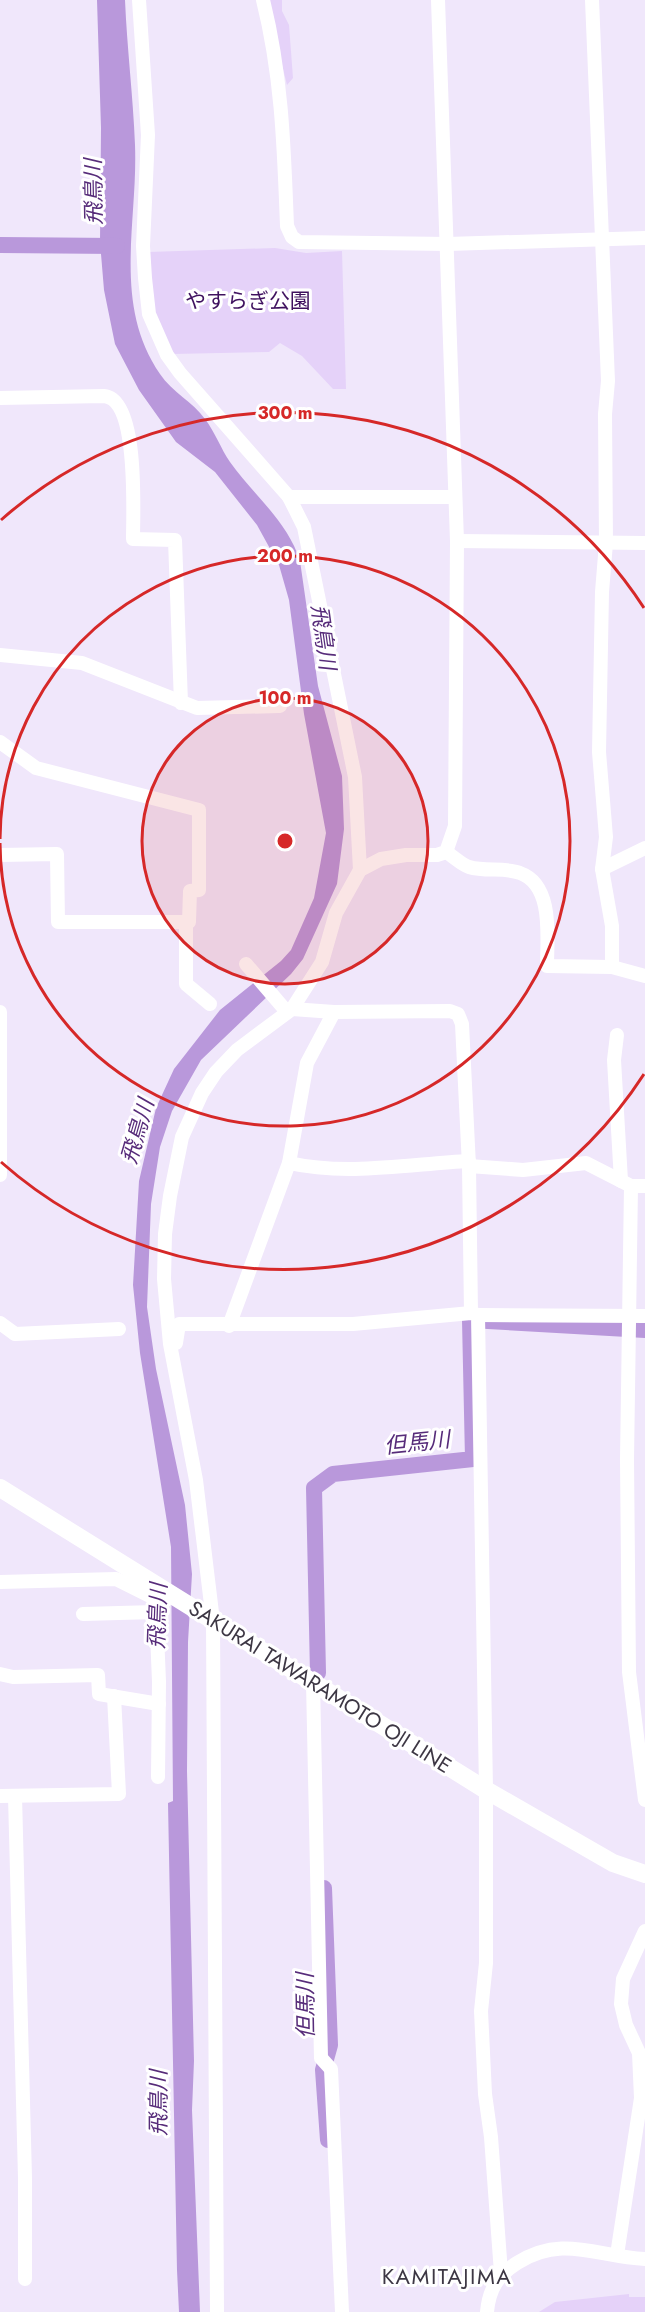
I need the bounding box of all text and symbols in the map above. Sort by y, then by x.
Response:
water label: 飛鳥川 [76,157,110,225]
park label: やすらぎ公園 [185,286,311,316]
text: 300 m [257,400,313,426]
text: 200 m [257,543,313,569]
water label: 飛鳥川 [304,602,345,674]
text: 100 m [258,685,312,711]
centre of rings [275,831,295,851]
water label: 飛鳥川 [113,1093,162,1167]
water label: 但馬川 [383,1422,453,1461]
water label: 飛鳥川 [140,1580,174,1650]
street label: SAKURAI TAWARAMOTO OJI LINE [183,1593,457,1781]
water label: 但馬川 [288,1971,322,2039]
water label: 飛鳥川 [142,2068,174,2136]
district label: KAMITAJIMA [382,2260,512,2292]

